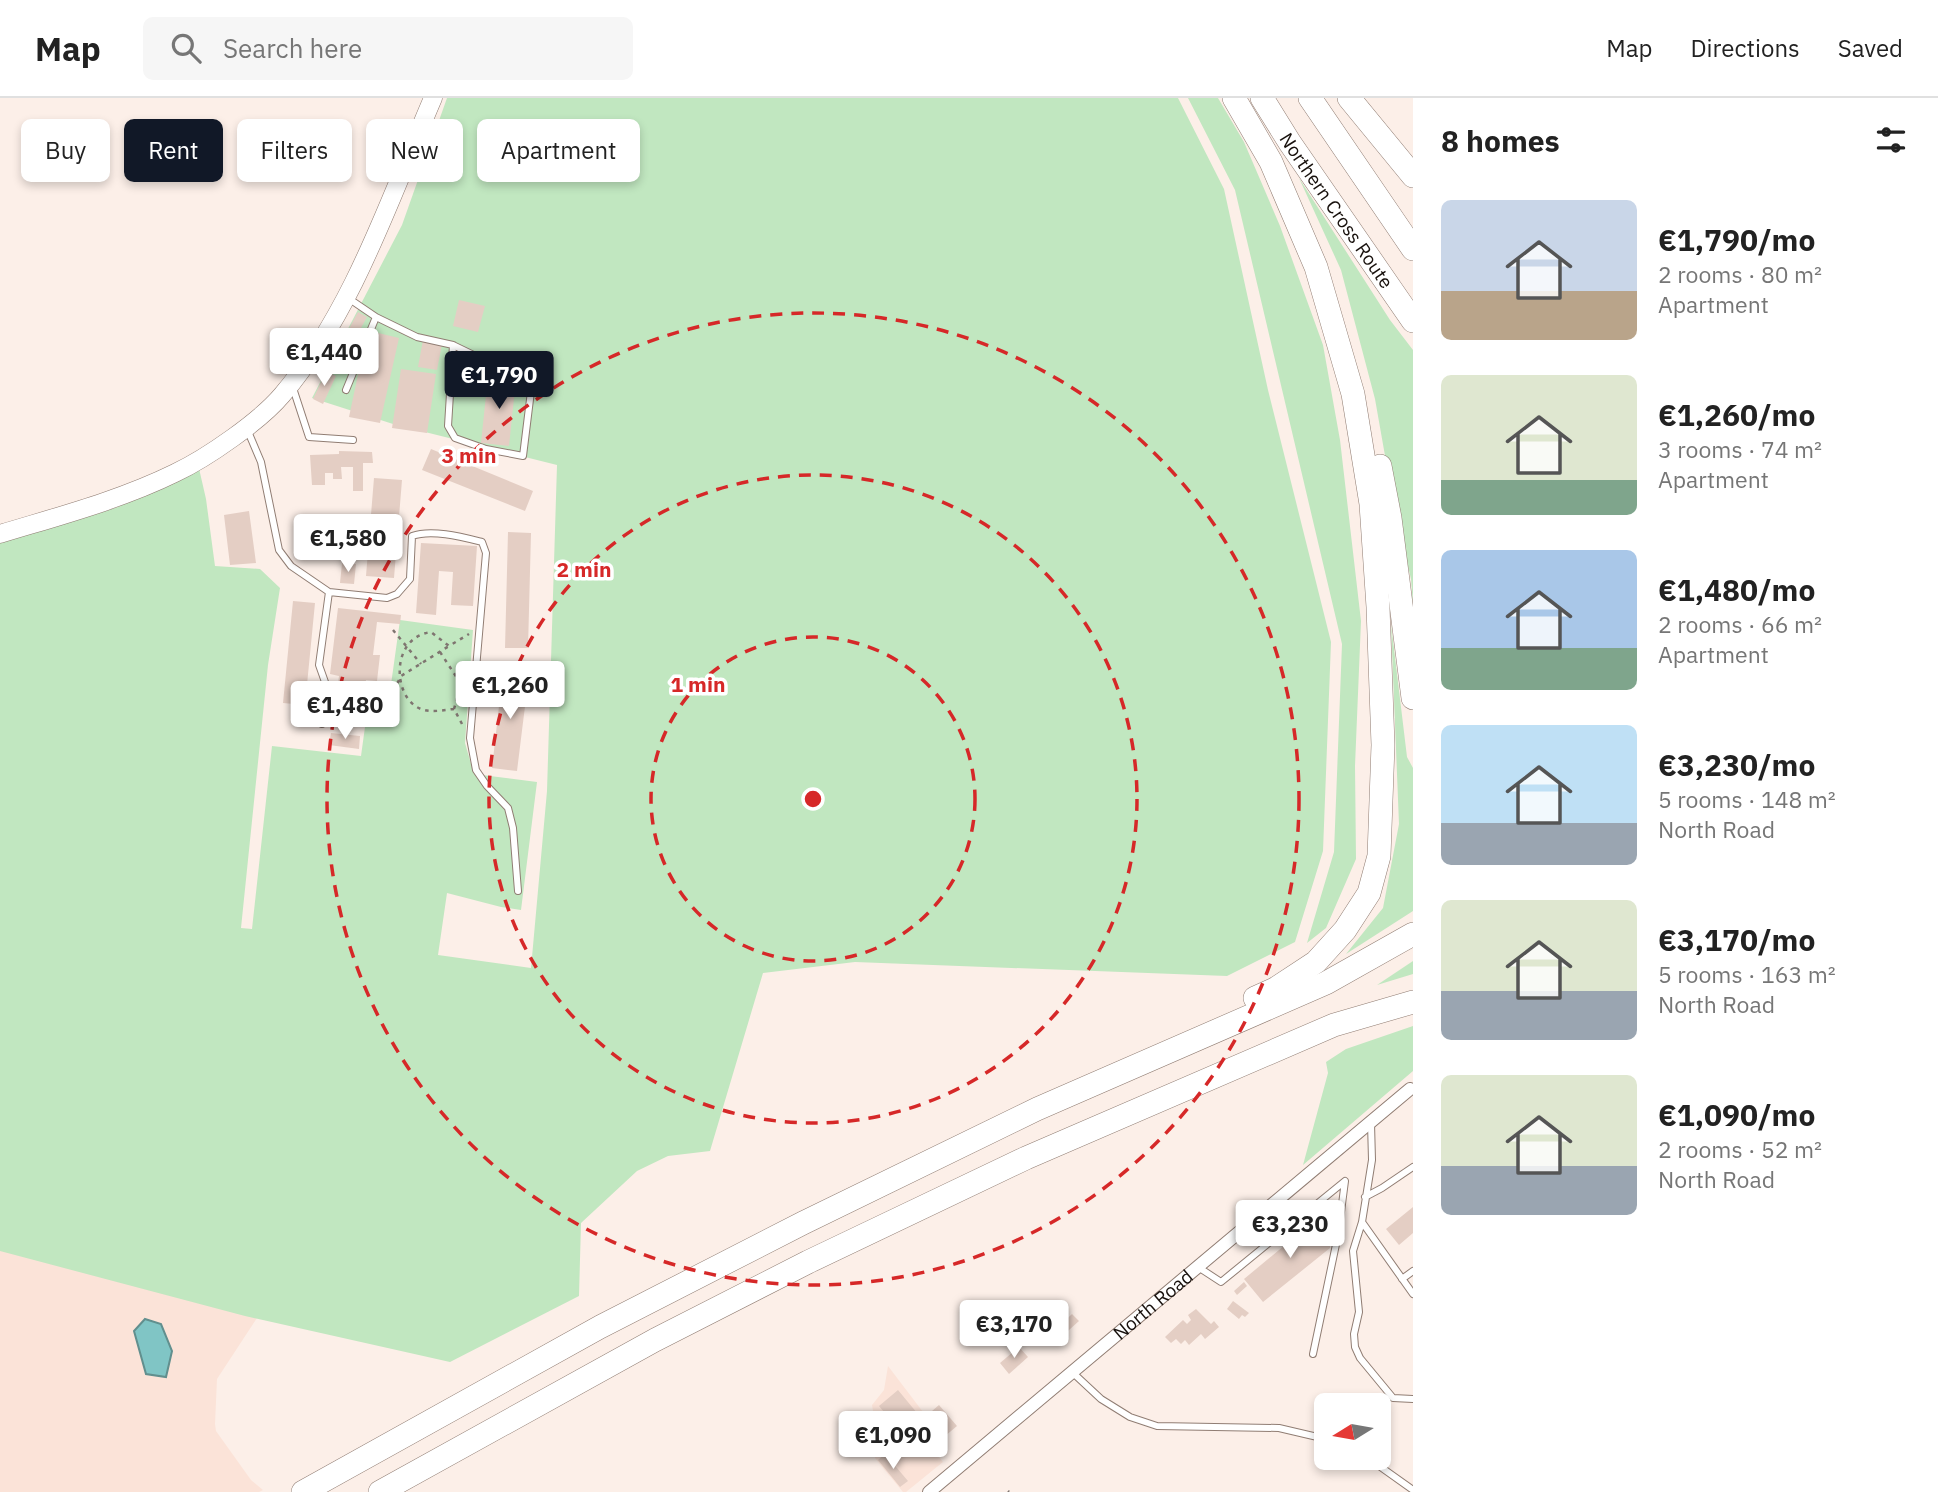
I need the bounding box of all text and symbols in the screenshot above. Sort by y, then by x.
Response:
search box [143,17,633,80]
text: Map [35,27,101,70]
icon: search [167,29,205,67]
text: Search here [223,31,362,65]
text: Map [1606,32,1652,64]
text: Directions [1690,32,1800,64]
text: Saved [1838,32,1903,64]
chip: Buy [21,119,110,182]
chip: Rent [124,119,223,182]
chip: Filters [237,119,352,182]
chip: New [366,119,463,182]
chip: Apartment [477,119,640,182]
text: 8 homes [1441,121,1560,160]
icon: filters [1872,121,1910,159]
street label: Northern Cross Route [1275,128,1399,293]
text: €1,790/mo [1658,220,1815,259]
icon: home [1497,228,1581,312]
text: 2 rooms · 80 m² [1658,259,1822,289]
text: Apartment [1658,289,1769,319]
pin: €1,440 [267,328,381,388]
text: €1,440 [286,336,362,366]
pin: €1,790 [442,352,556,411]
text: €1,790 [461,359,537,389]
text: €1,260/mo [1658,395,1815,434]
icon: home [1497,403,1581,487]
text: 3 rooms · 74 m² [1658,434,1822,464]
text: 3 min [442,441,496,469]
text: Apartment [1658,464,1769,494]
pin: €1,580 [291,514,405,574]
text: €1,580 [310,522,386,552]
text: 2 min [557,555,611,583]
text: €1,480/mo [1658,570,1815,609]
icon: home [1497,578,1581,662]
text: 2 rooms · 66 m² [1658,609,1822,639]
text: Apartment [1658,639,1769,669]
pin: €1,260 [453,662,567,721]
text: €1,260 [472,669,548,699]
text: 1 min [671,670,725,698]
pin: €1,480 [288,682,402,741]
text: €1,480 [307,689,383,719]
text: €3,230/mo [1658,745,1815,784]
icon: home [1497,753,1581,837]
text: 5 rooms · 148 m² [1658,784,1836,814]
centre of rings [801,787,825,811]
text: North Road [1658,814,1775,844]
text: €3,170/mo [1658,920,1815,959]
icon: home [1497,928,1581,1012]
text: 5 rooms · 163 m² [1658,959,1836,989]
text: North Road [1658,989,1775,1019]
text: €1,090/mo [1658,1095,1815,1134]
icon: home [1497,1103,1581,1187]
text: 2 rooms · 52 m² [1658,1134,1822,1164]
text: North Road [1658,1164,1775,1194]
pin: €3,230 [1233,1200,1347,1260]
text: €3,230 [1252,1208,1328,1238]
street label: North Road [1108,1264,1198,1345]
pin: €3,170 [957,1300,1071,1360]
text: €3,170 [976,1308,1052,1338]
north arrow [1314,1393,1391,1470]
map controls [1314,1393,1391,1470]
pin: €1,090 [836,1412,950,1471]
text: €1,090 [855,1419,931,1449]

